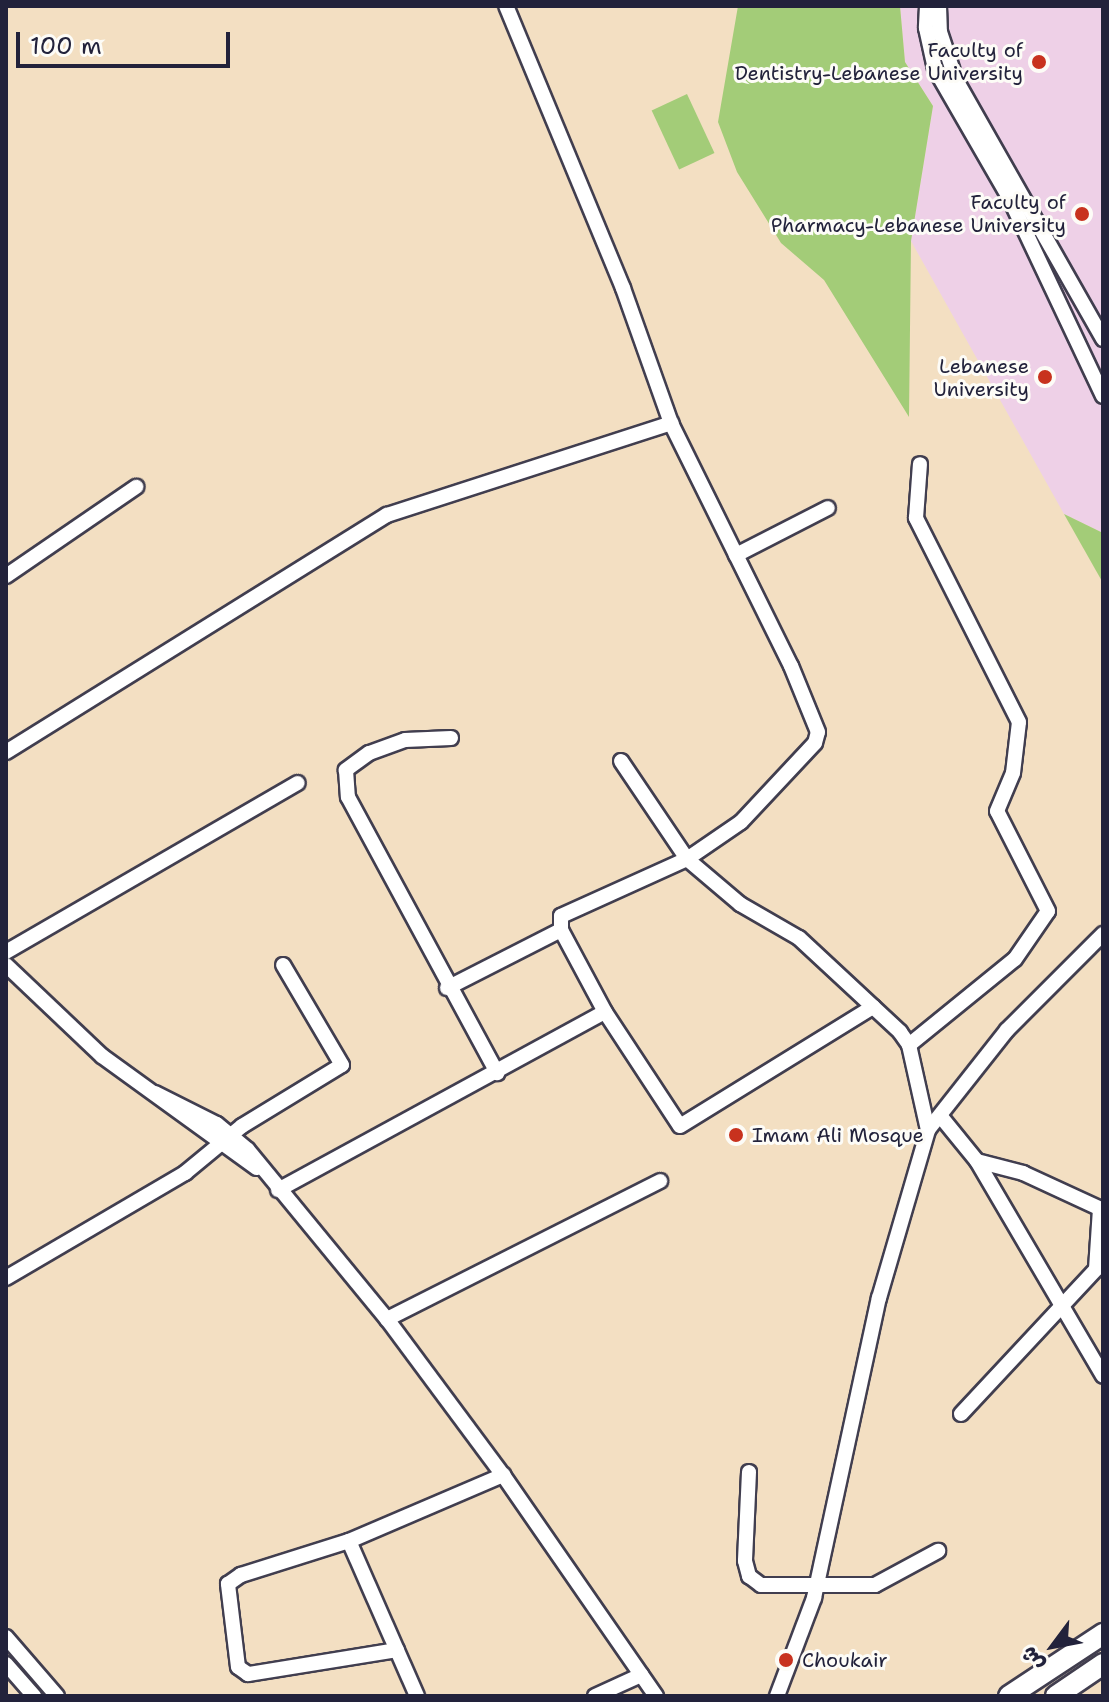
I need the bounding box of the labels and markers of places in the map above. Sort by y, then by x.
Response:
place label: Faculty of Dentistry-Lebanese University [735,38,1023,85]
marker: Faculty of Dentistry-Lebanese University [1030,53,1048,71]
place label: Faculty of Pharmacy-Lebanese University [771,190,1066,237]
marker: Faculty of Pharmacy-Lebanese University [1073,205,1091,223]
place label: Lebanese University [933,354,1029,401]
marker: Lebanese University [1036,368,1054,386]
place label: Imam Ali Mosque [752,1123,924,1147]
marker: Imam Ali Mosque [727,1126,745,1144]
place label: Choukair [802,1648,888,1672]
marker: Choukair [777,1651,795,1669]

